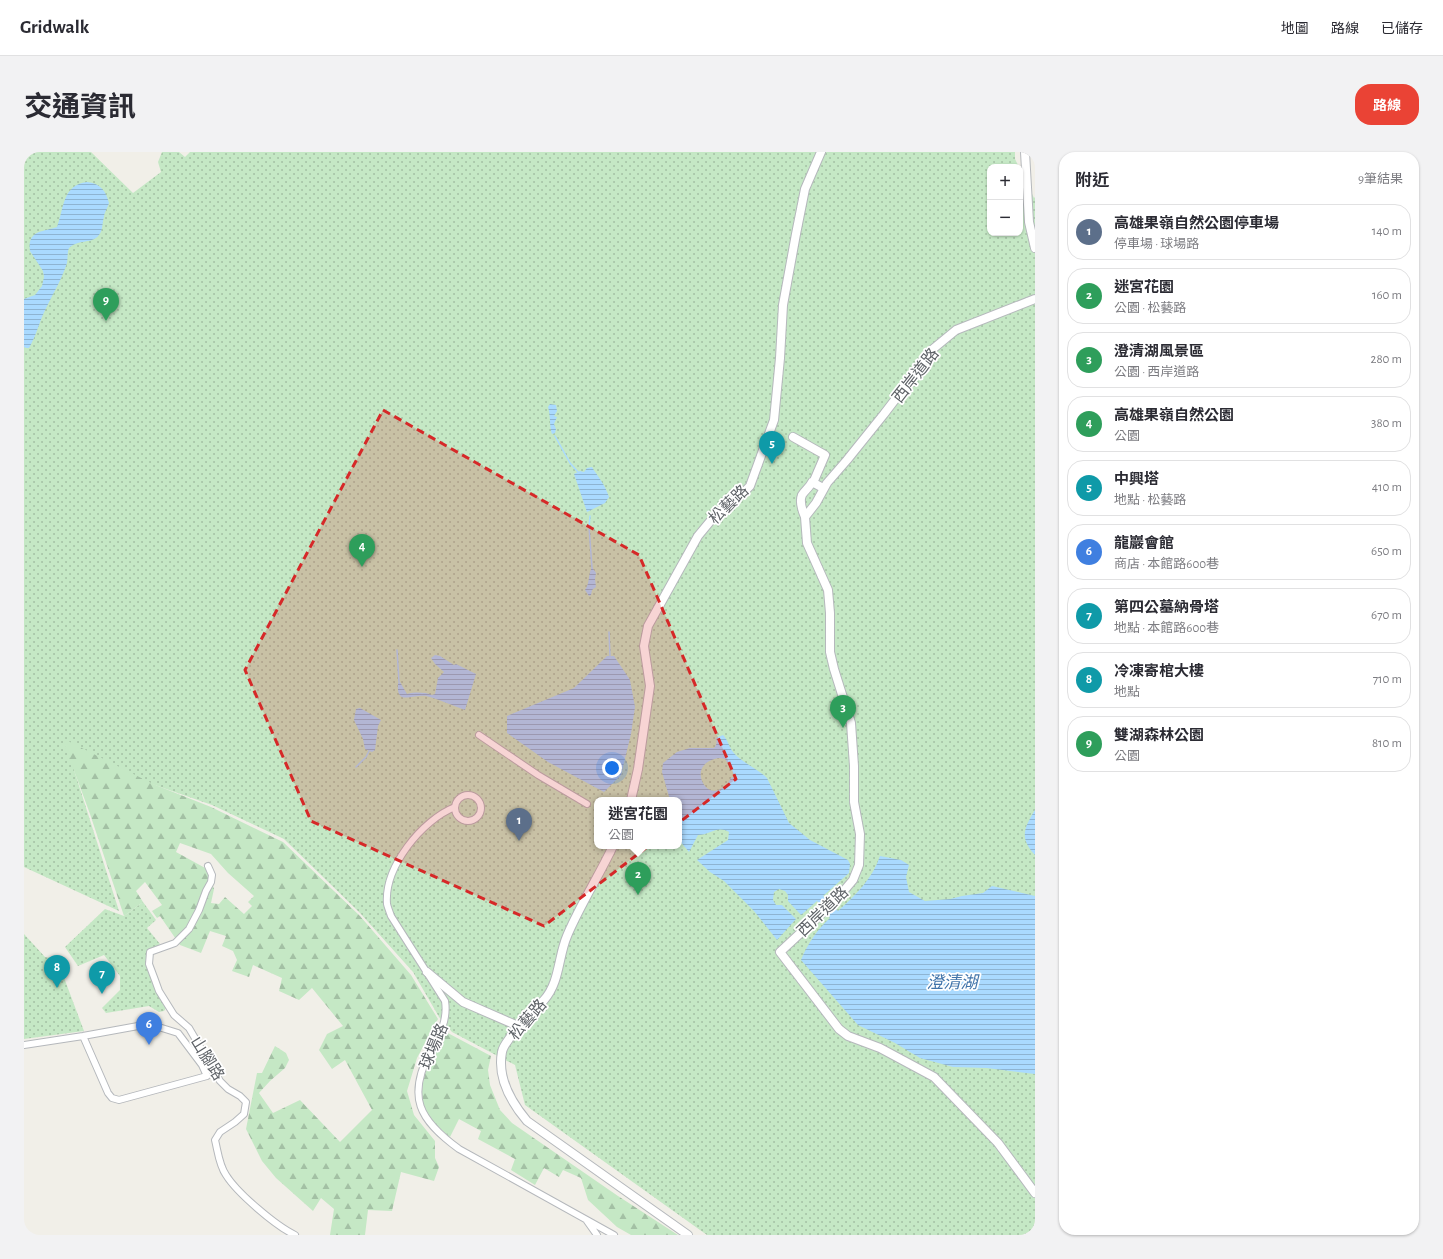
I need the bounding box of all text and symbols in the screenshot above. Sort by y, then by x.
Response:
text: Gridwalk [20,18,89,37]
text: 地圖 [1281,22,1309,36]
text: 路線 [1331,22,1359,36]
text: 已儲存 [1381,22,1423,36]
button: 路線 [1355,84,1419,125]
text: 交通資訊 [24,94,136,122]
map controls [987,164,1023,236]
button: + [987,164,1023,200]
text: 附近 [1075,172,1109,189]
text: 9筆結果 [1358,173,1403,186]
button: − [987,200,1023,236]
text: 高雄果嶺自然公園停車場 [1114,216,1279,231]
text: 1 [1087,225,1091,238]
text: 140 m [1372,225,1402,238]
text: 停車場 · 球場路 [1114,238,1199,251]
text: 迷宮花園 [1114,280,1174,295]
pin: 9 [93,288,119,321]
text: 2 [1086,289,1092,302]
text: 160 m [1372,289,1402,302]
text: 公園 · 松藝路 [1114,302,1186,315]
text: 澄清湖風景區 [1114,344,1204,359]
street label: 西岸道路 [889,345,942,406]
text: 3 [1086,353,1092,366]
text: 280 m [1371,353,1402,366]
text: 公園 · 西岸道路 [1114,366,1199,379]
text: 高雄果嶺自然公園 [1114,408,1234,423]
text: 4 [1086,417,1092,430]
text: 380 m [1371,417,1402,430]
text: 公園 [1114,430,1140,443]
pin: 5 [759,431,785,464]
text: 中興塔 [1114,472,1159,487]
text: 5 [1086,481,1092,494]
text: 410 m [1372,481,1402,494]
street label: 松藝路 [705,482,752,527]
text: 地點 · 松藝路 [1114,494,1186,507]
pin: 4 [349,534,375,567]
text: 龍巖會館 [1114,536,1174,551]
text: 6 [1086,545,1092,558]
text: 650 m [1371,545,1402,558]
text: 商店 · 本館路600巷 [1114,558,1219,571]
text: 第四公墓納骨塔 [1114,600,1219,615]
text: 7 [1086,609,1092,622]
text: 670 m [1371,609,1402,622]
text: 地點 · 本館路600巷 [1114,622,1219,635]
text: 冷凍寄棺大樓 [1114,664,1204,679]
text: 8 [1086,673,1092,686]
text: 710 m [1373,673,1402,686]
text: 地點 [1114,686,1140,699]
pin: 3 [830,695,856,728]
text: 雙湖森林公園 [1114,728,1204,743]
text: 9 [1086,737,1092,750]
text: 810 m [1372,737,1402,750]
text: 公園 [1114,750,1140,763]
your location [602,758,622,778]
popup [594,797,682,849]
text: 迷宮花園 [608,807,668,822]
pin: 1 [506,808,532,841]
text: 公園 [608,829,634,842]
pin: 2 [625,862,651,895]
street label: 西岸道路 [793,883,851,940]
pin: 8 [44,955,70,988]
pin: 7 [89,961,115,994]
water label: 澄清湖 [927,973,980,991]
street label: 松藝路 [505,996,550,1043]
pin: 6 [136,1012,162,1045]
street label: 球場路 [416,1021,451,1072]
street label: 山腳路 [188,1033,228,1083]

